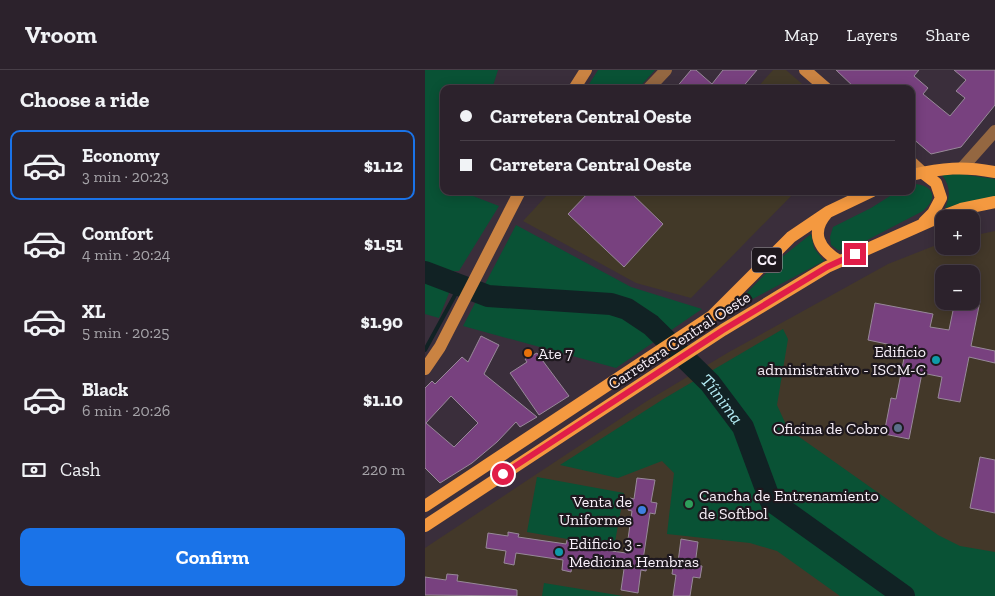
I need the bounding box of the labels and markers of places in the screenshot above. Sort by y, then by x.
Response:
place label: Edificio administrativo - ISCM-C [757,342,926,379]
place label: Ate 7 [538,344,573,363]
marker: Ate 7 [522,347,534,359]
marker: Edificio administrativo - ISCM-C [930,354,942,366]
place label: Oficina de Cobro [773,419,888,438]
marker: Oficina de Cobro [892,422,904,434]
place label: Cancha de Entrenamiento de Softbol [699,486,879,523]
place label: Venta de Uniformes [559,492,632,529]
marker: Cancha de Entrenamiento de Softbol [683,498,695,510]
marker: Venta de Uniformes [636,504,648,516]
place label: Edificio 3 - Medicina Hembras [569,534,699,571]
marker: Edificio 3 - Medicina Hembras [553,546,565,558]

